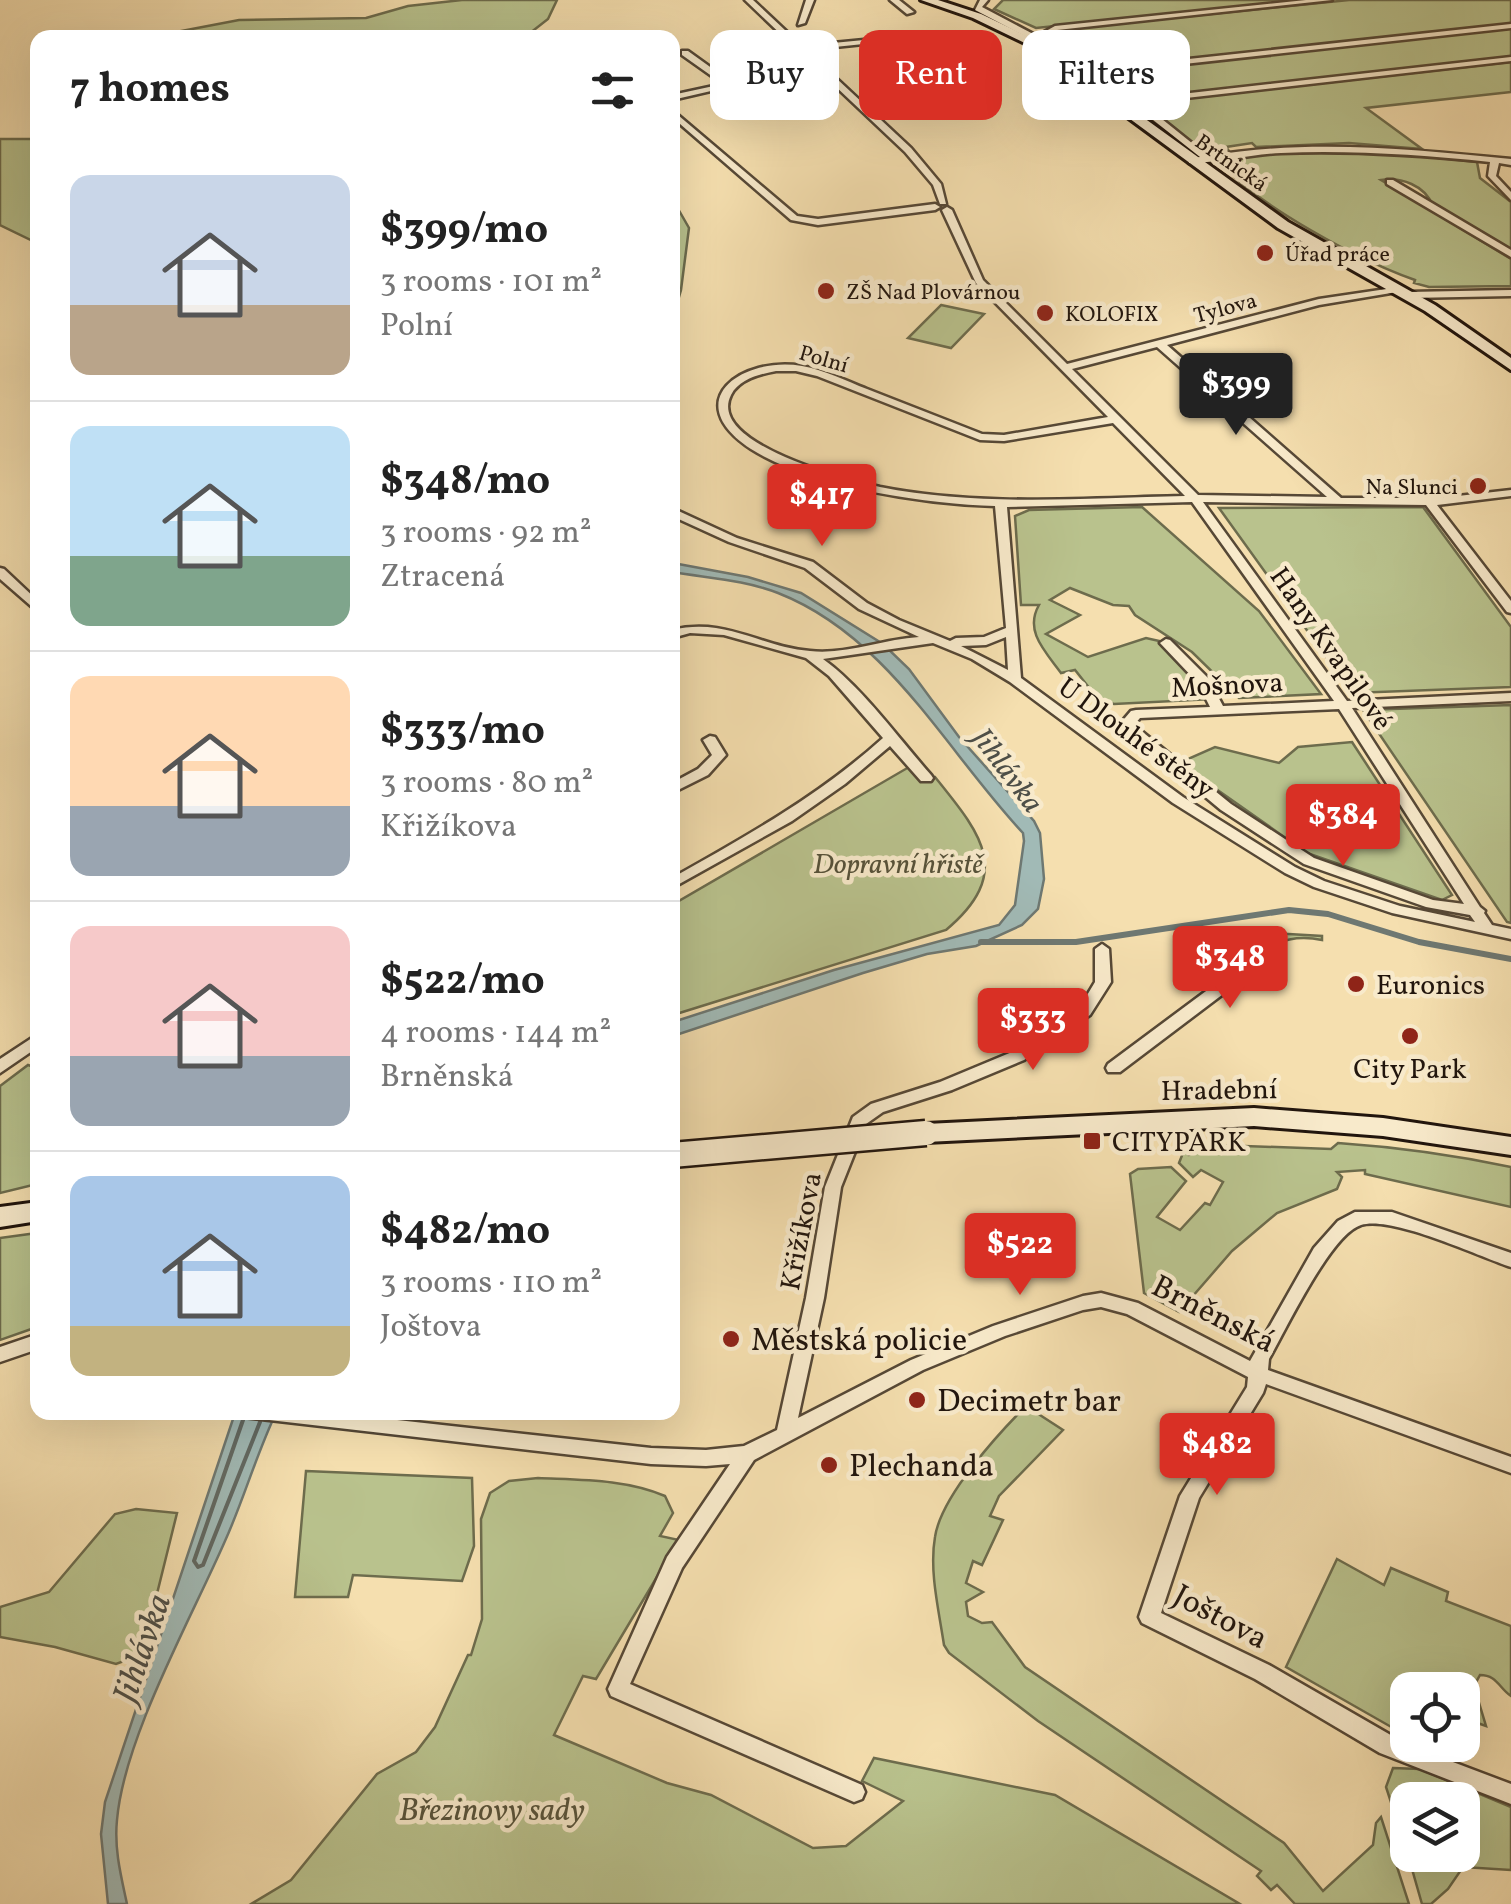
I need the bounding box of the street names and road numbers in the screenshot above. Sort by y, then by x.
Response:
street label: Brtnická [1188,128,1273,200]
street label: Tylova [1191,286,1261,333]
street label: Polní [795,339,852,382]
street label: Hany Kvapilové [1259,560,1401,739]
street label: Mošnova [1170,664,1284,709]
street label: U Dlouhé stěny [1049,669,1222,809]
street label: Hradební [1161,1071,1278,1112]
street label: Křižíkova [772,1169,833,1294]
street label: Brněnská [1143,1266,1282,1366]
street label: Joštova [1164,1575,1275,1662]

